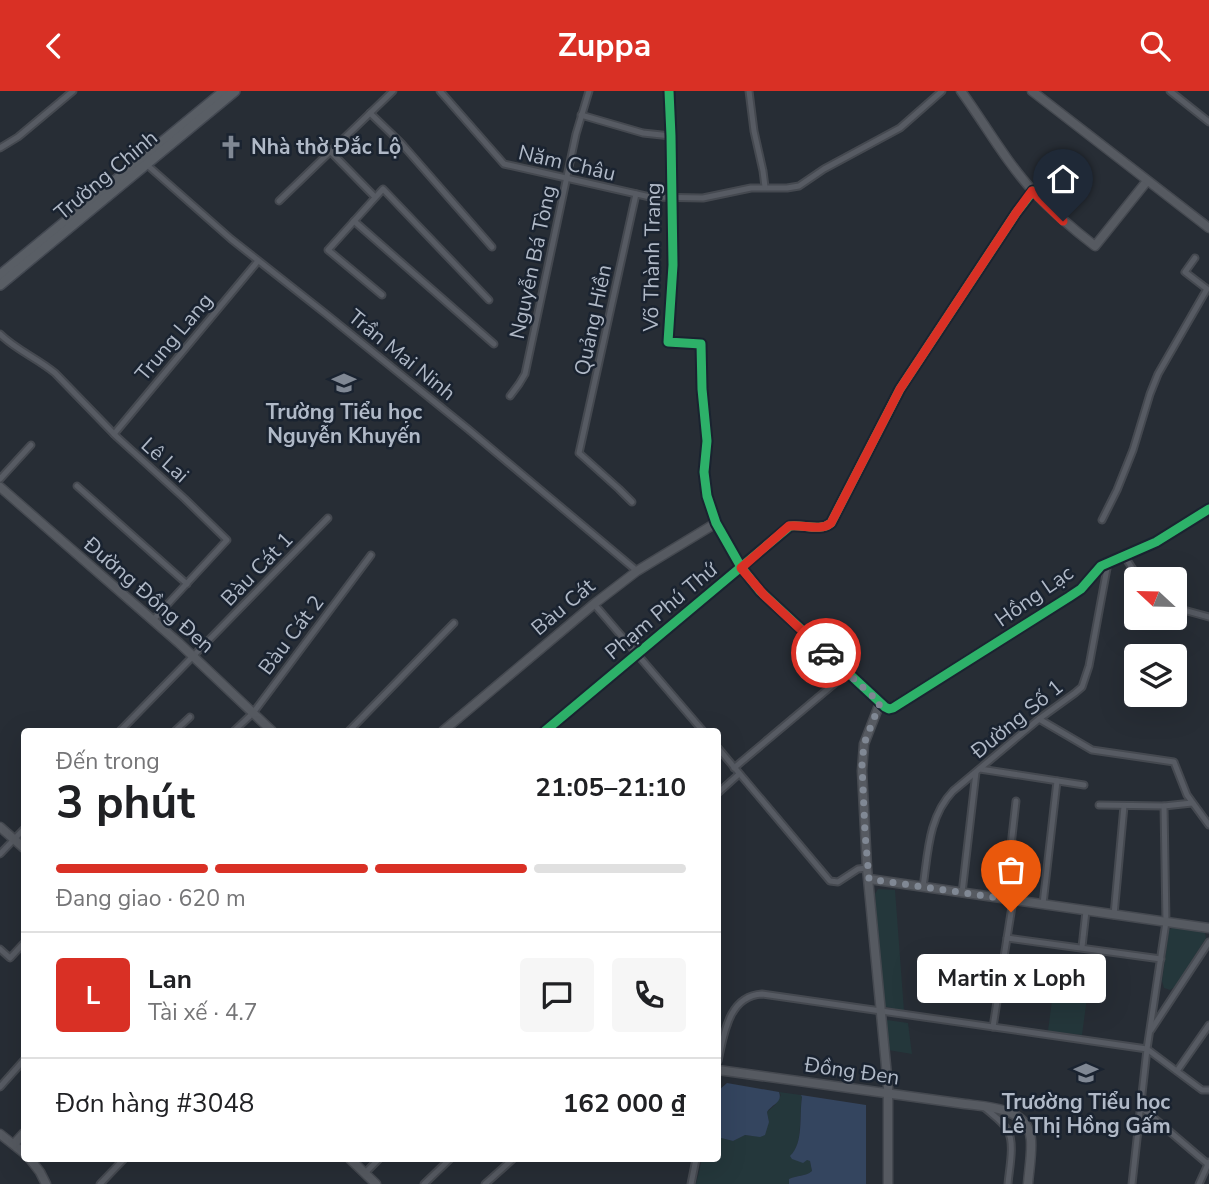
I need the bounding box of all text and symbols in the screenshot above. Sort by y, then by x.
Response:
text: Zuppa [558,24,651,67]
icon: back [35,27,73,65]
icon: search [1136,27,1174,65]
street label: Trường Chinh [49,124,163,226]
church icon: Nhà thờ Đắc Lộ [217,133,245,161]
place label: Nhà thờ Đắc Lộ [251,133,401,161]
street label: Năm Châu [516,138,618,188]
pin [1033,149,1093,221]
icon: home [1044,160,1082,198]
street label: Võ Thành Trang [637,182,667,333]
street label: Nguyễn Bá Tòng [503,183,563,341]
street label: Quảng Hiền [568,262,618,378]
street label: Trung Lang [129,287,219,387]
street label: Trần Mai Ninh [342,303,462,407]
school or university icon: Trường Tiểu học Nguyễn Khuyến [330,369,358,397]
place label: Trường Tiểu học Nguyễn Khuyến [266,398,422,450]
street label: Lê Lai [135,431,195,489]
street label: Bàu Cát 1 [215,526,299,612]
street label: Đường Đồng Đen [77,530,220,659]
street label: Phạm Phú Thứ [599,555,724,666]
street label: Hồng Lạc [989,559,1079,633]
north arrow [1124,567,1186,630]
map controls [1124,567,1187,707]
street label: Bàu Cát [525,572,601,642]
street label: Bàu Cát 2 [252,590,330,680]
courier [791,618,861,688]
icon: car [807,634,845,672]
button: layers [1124,644,1187,707]
street label: Đường Số 1 [964,673,1069,766]
text: Đến trong [56,746,160,777]
text: 21:05–21:10 [535,770,686,805]
text: 3 phút [56,771,195,834]
pin [981,840,1041,912]
icon: bag [992,851,1030,889]
text: Đang giao · 620 m [56,883,246,914]
callout: Martin x Loph [916,954,1106,1003]
button: chat [520,958,594,1032]
button: phone [612,958,686,1032]
text: Lan [148,962,192,997]
text: Martin x Loph [937,963,1086,994]
text: L [86,978,100,1013]
text: Tài xế · 4.7 [148,997,257,1028]
street label: Đồng Đen [802,1050,901,1092]
school or university icon: Trươờng Tiểu học Lê Thị Hồng Gấm [1072,1059,1100,1087]
text: Đơn hàng #3048 [56,1086,254,1121]
text: 162 000 ₫ [563,1086,686,1121]
place label: Trươờng Tiểu học Lê Thị Hồng Gấm [1001,1088,1171,1140]

